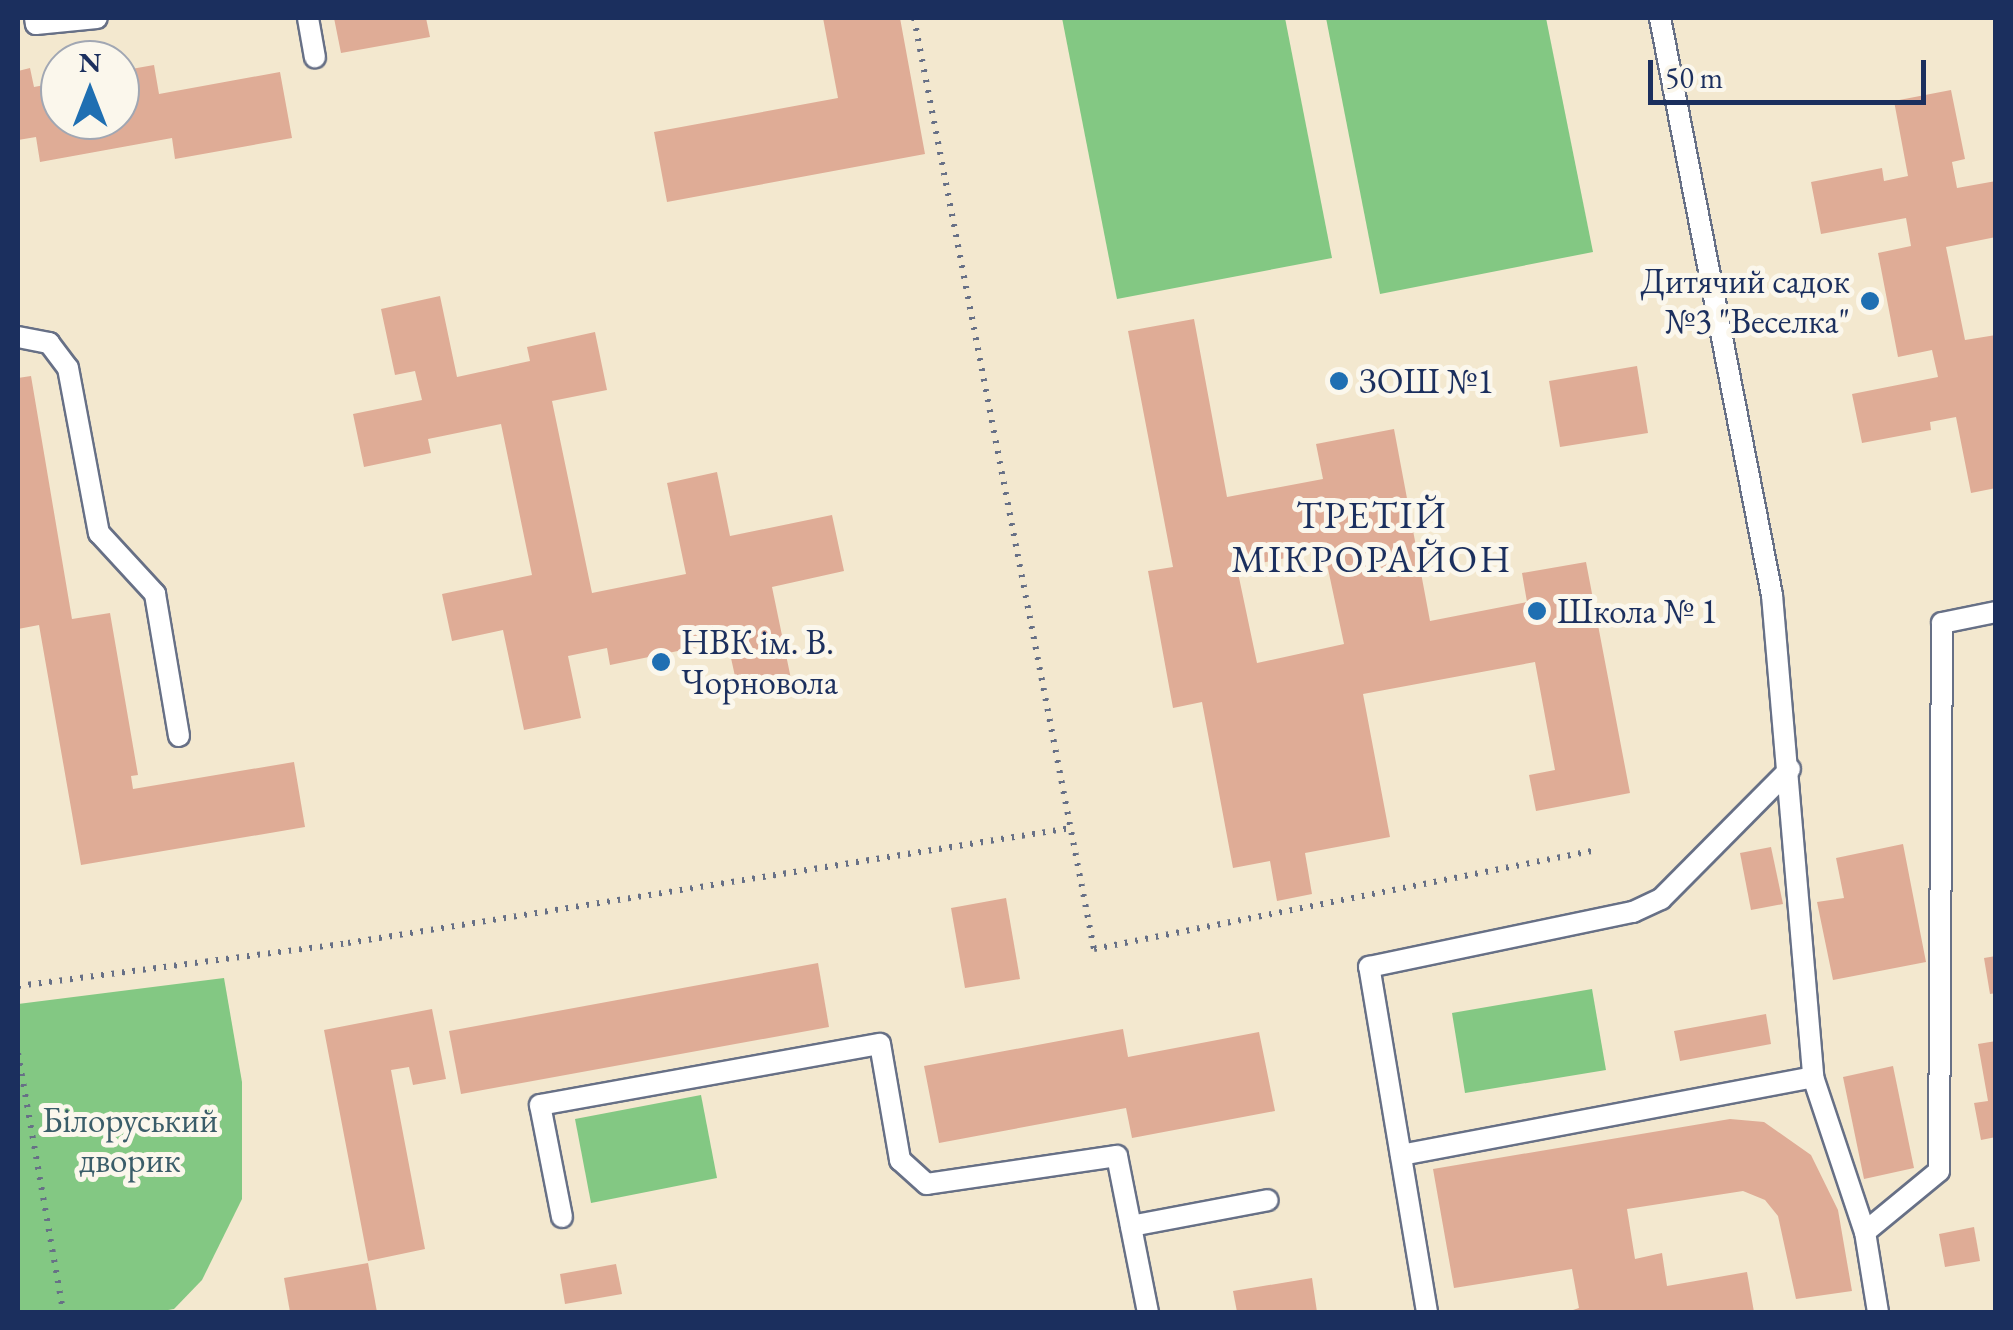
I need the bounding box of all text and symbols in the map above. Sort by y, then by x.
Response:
north arrow [40,40,140,140]
scale bar [1653,40,1930,102]
text: N [79,44,101,80]
text: 50 m [1665,58,1723,97]
place label: Дитячий садок №3 "Веселка" [1640,260,1850,342]
marker: Дитячий садок №3 "Веселка" [1859,290,1881,312]
place label: ЗОШ №1 [1359,360,1494,402]
marker: ЗОШ №1 [1328,370,1350,392]
district label: ТРЕТІЙ МІКРОРАЙОН [1231,492,1513,582]
place label: Школа № 1 [1557,590,1718,632]
marker: Школа № 1 [1526,600,1548,622]
place label: НВК ім. В. Чорновола [681,621,838,703]
marker: НВК ім. В. Чорновола [650,651,672,673]
park label: Білоруський дворик [42,1099,218,1181]

